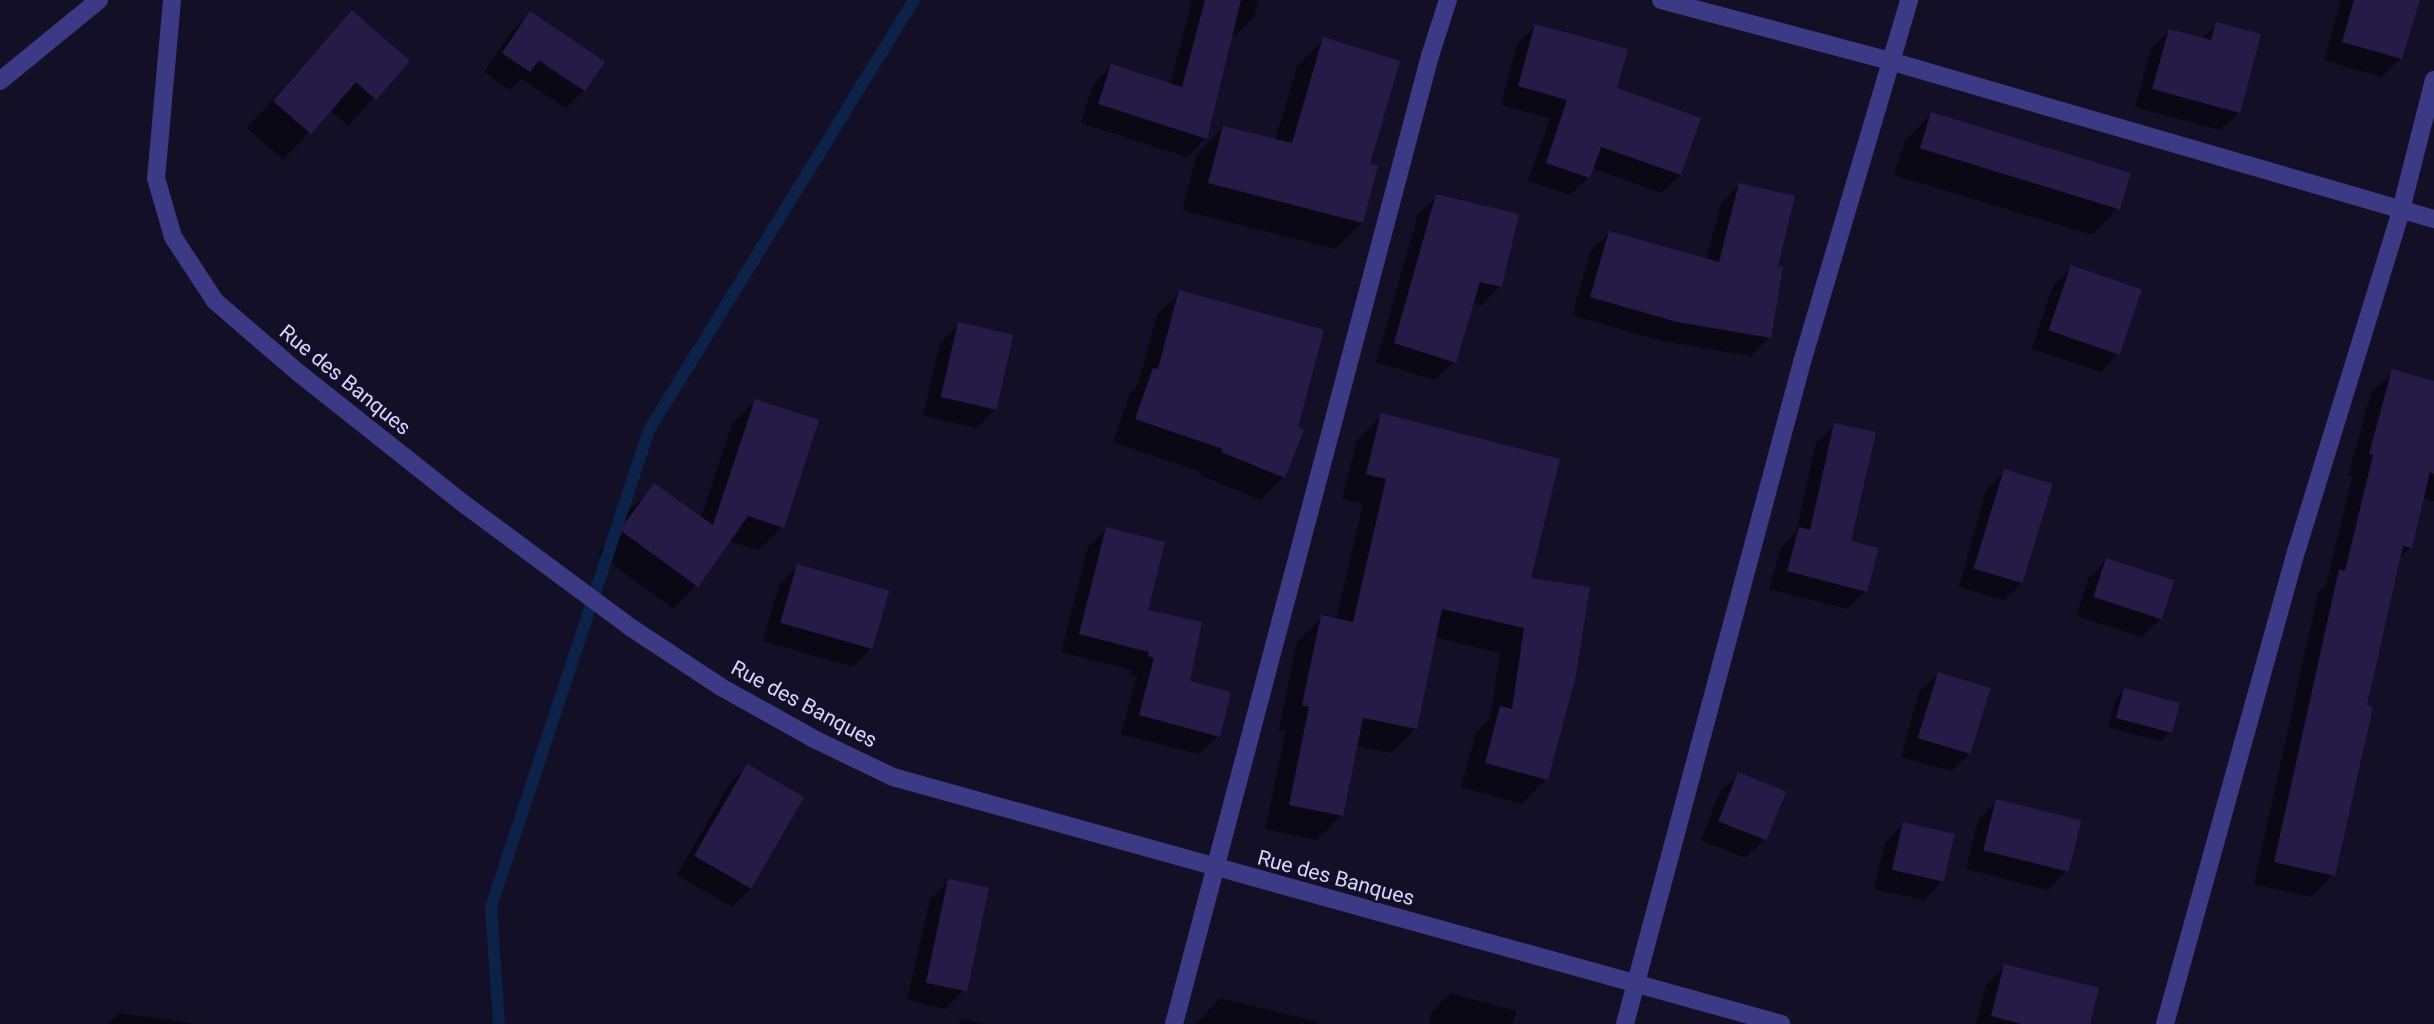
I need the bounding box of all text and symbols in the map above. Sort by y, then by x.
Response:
street label: Rue des Banques [274,319,416,441]
street label: Rue des Banques [727,655,881,753]
street label: Rue des Banques [1255,845,1417,911]

